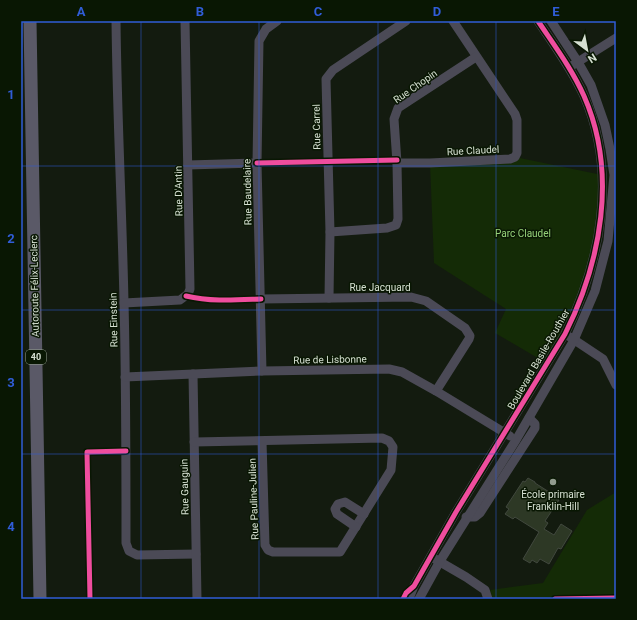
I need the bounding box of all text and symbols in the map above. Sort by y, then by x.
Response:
text: A [77,4,86,19]
text: B [196,4,204,19]
text: C [314,4,323,19]
text: D [433,4,441,19]
text: E [552,4,560,19]
north arrow [567,30,607,70]
text: N [585,50,599,66]
street label: Rue Chopin [391,67,439,105]
text: 1 [7,87,15,102]
street label: Rue Carrel [311,104,322,150]
street label: Rue Claudel [446,144,500,157]
street label: Rue Baudelaire [241,159,254,225]
street label: Rue D'Antin [173,166,184,216]
park label: Parc Claudel [495,228,551,239]
text: 2 [7,231,15,246]
street label: Autoroute Félix-Leclerc [28,235,41,337]
street label: Rue Jacquard [349,282,411,293]
street label: Rue Einstein [108,293,119,347]
street label: Boulevard Basile-Routhier [505,307,572,411]
road number: 40 [26,350,46,364]
street label: Rue de Lisbonne [293,353,367,366]
text: 3 [7,375,15,390]
street label: Rue Pauline-Julien [247,458,260,540]
street label: Rue Gauguin [179,459,190,515]
marker: École primaire Franklin-Hill [548,477,558,487]
place label: École primaire Franklin-Hill [521,488,585,512]
text: 4 [7,519,15,534]

